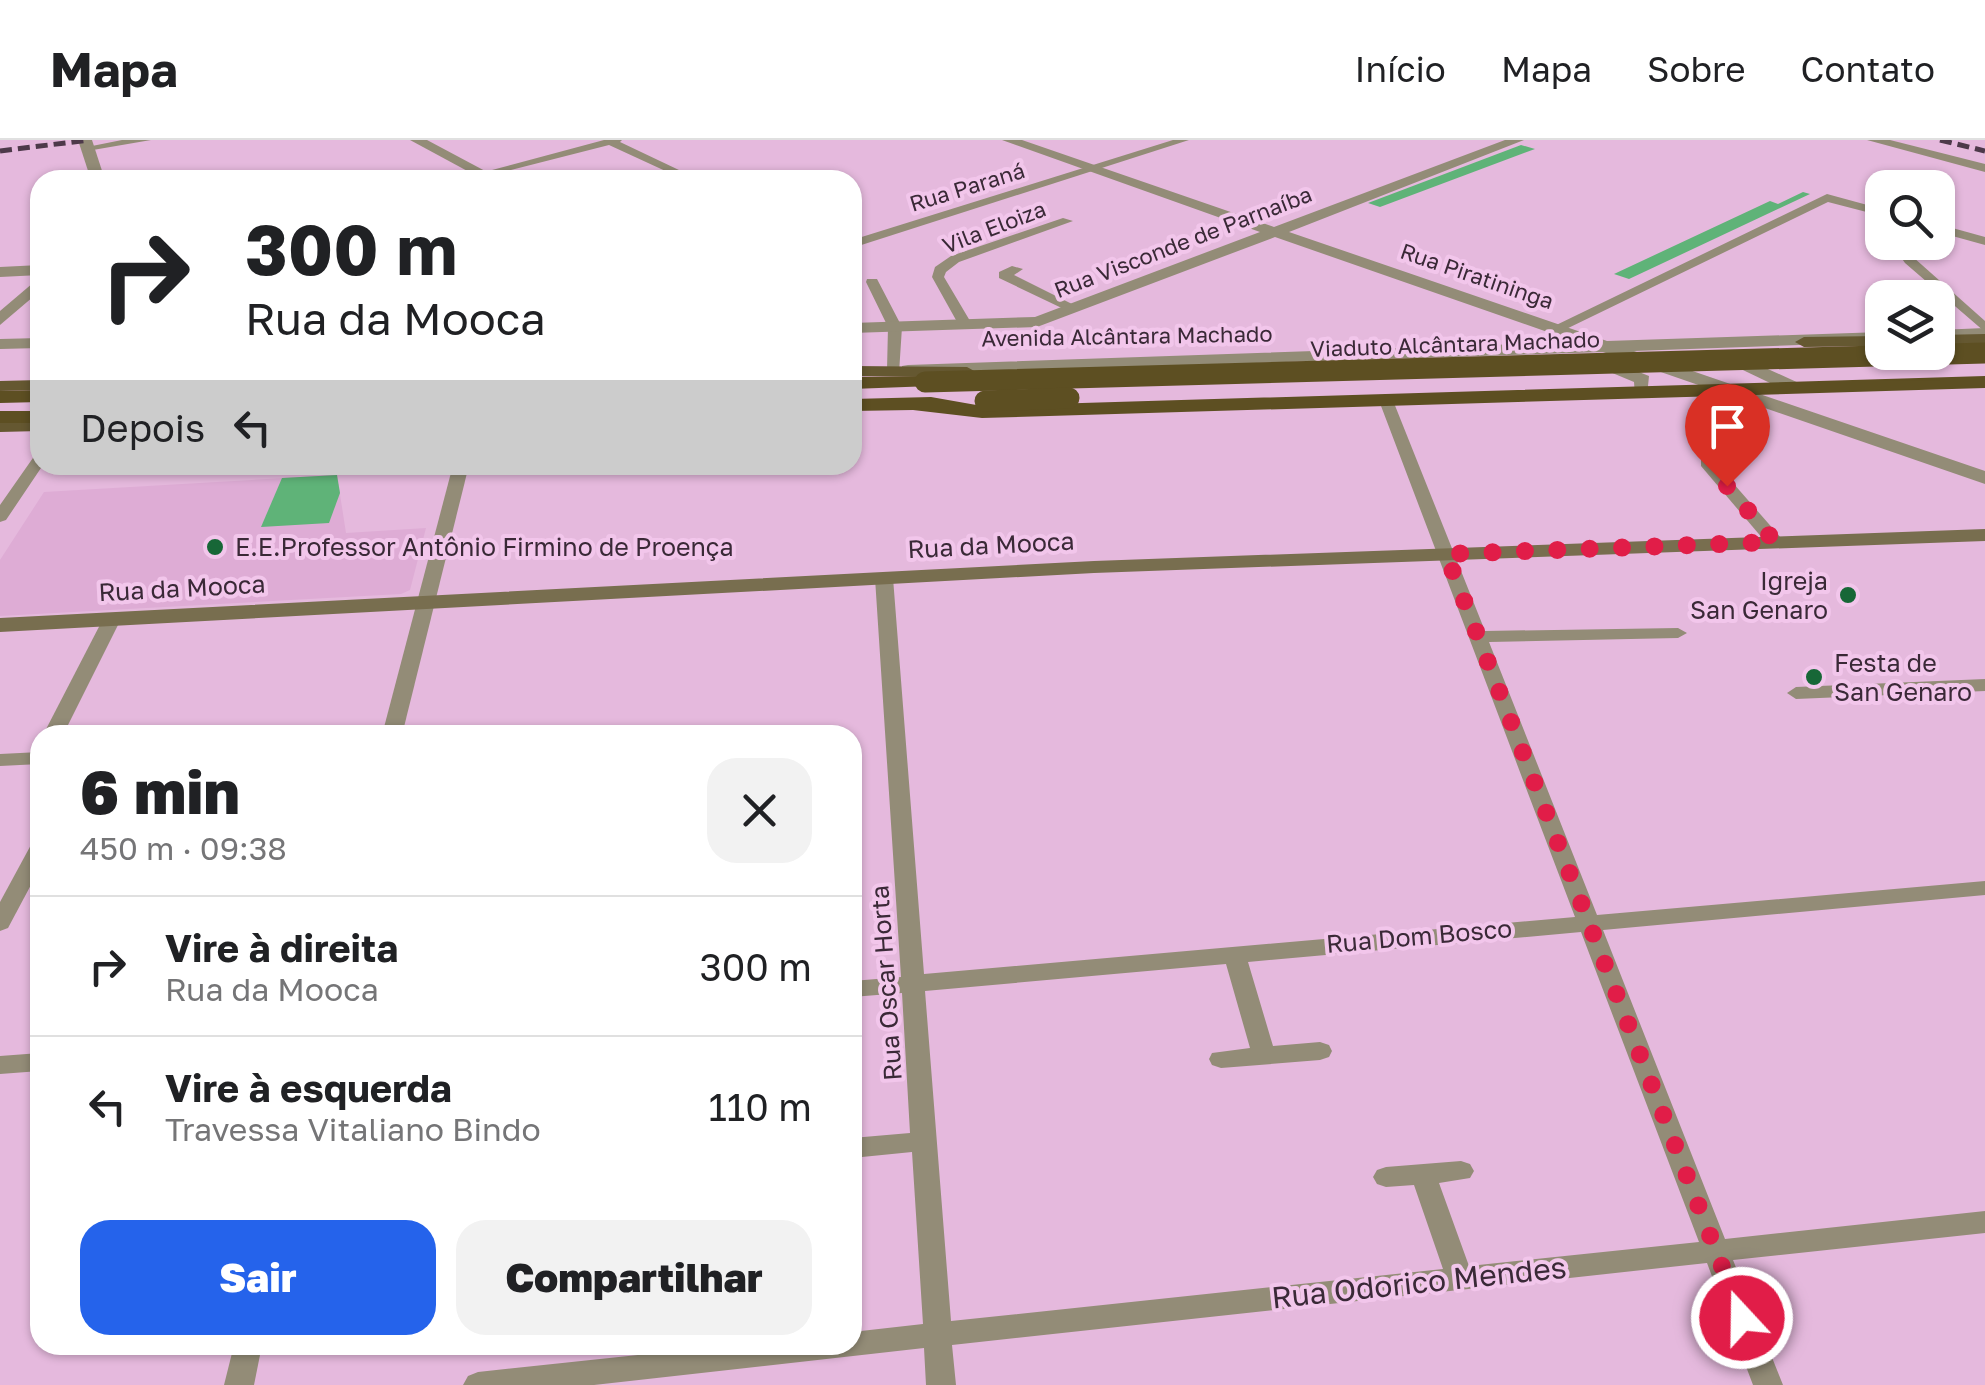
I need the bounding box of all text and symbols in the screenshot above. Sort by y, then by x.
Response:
text: Mapa [50,40,178,98]
text: Início [1355,48,1446,90]
text: Mapa [1501,48,1592,90]
text: Sobre [1647,48,1746,90]
text: Contato [1801,48,1935,90]
street label: Rua Paraná [906,156,1028,217]
map controls [1865,170,1955,370]
button: search [1865,170,1955,260]
street label: Rua Visconde de Parnaíba [1050,180,1315,303]
street label: Vila Eloiza [938,194,1049,259]
text: 300 m [245,206,457,290]
icon: right [80,210,210,340]
street label: Rua Piratininga [1397,237,1557,314]
button: layers [1865,280,1955,370]
text: Rua da Mooca [245,291,546,345]
street label: Avenida Alcântara Machado [981,319,1273,352]
street label: Viaduto Alcântara Machado [1310,325,1600,362]
pin [1685,384,1770,487]
icon: arrive [1700,399,1755,454]
icon: left [225,400,280,455]
text: Depois [80,405,205,450]
street label: Rua da Mooca [907,525,1075,564]
place label: E.E.Professor Antônio Firmino de Proença [235,531,734,562]
marker: E.E.Professor Antônio Firmino de Proença [204,536,226,558]
place label: Igreja San Genaro [1690,565,1828,625]
street label: Rua da Mooca [98,568,266,607]
marker: Igreja San Genaro [1837,584,1859,606]
place label: Festa de San Genaro [1834,647,1972,707]
marker: Festa de San Genaro [1803,666,1825,688]
text: 6 min [80,755,240,827]
button: close [707,758,812,863]
text: 450 m · 09:38 [80,829,287,867]
street label: Rua Oscar Horta [863,884,908,1082]
street label: Rua Dom Bosco [1325,912,1513,959]
text: Vire à direita [165,925,398,970]
icon: right [80,939,135,994]
text: 300 m [700,944,812,989]
text: Rua da Mooca [165,970,379,1008]
text: Vire à esquerda [165,1065,452,1110]
icon: left [80,1079,135,1134]
text: 110 m [708,1084,812,1129]
text: Travessa Vitaliano Bindo [165,1110,541,1148]
button: Sair [80,1220,436,1335]
button: Compartilhar [456,1220,812,1335]
street label: Rua Odorico Mendes [1270,1249,1568,1315]
position arrow [1690,1266,1794,1370]

